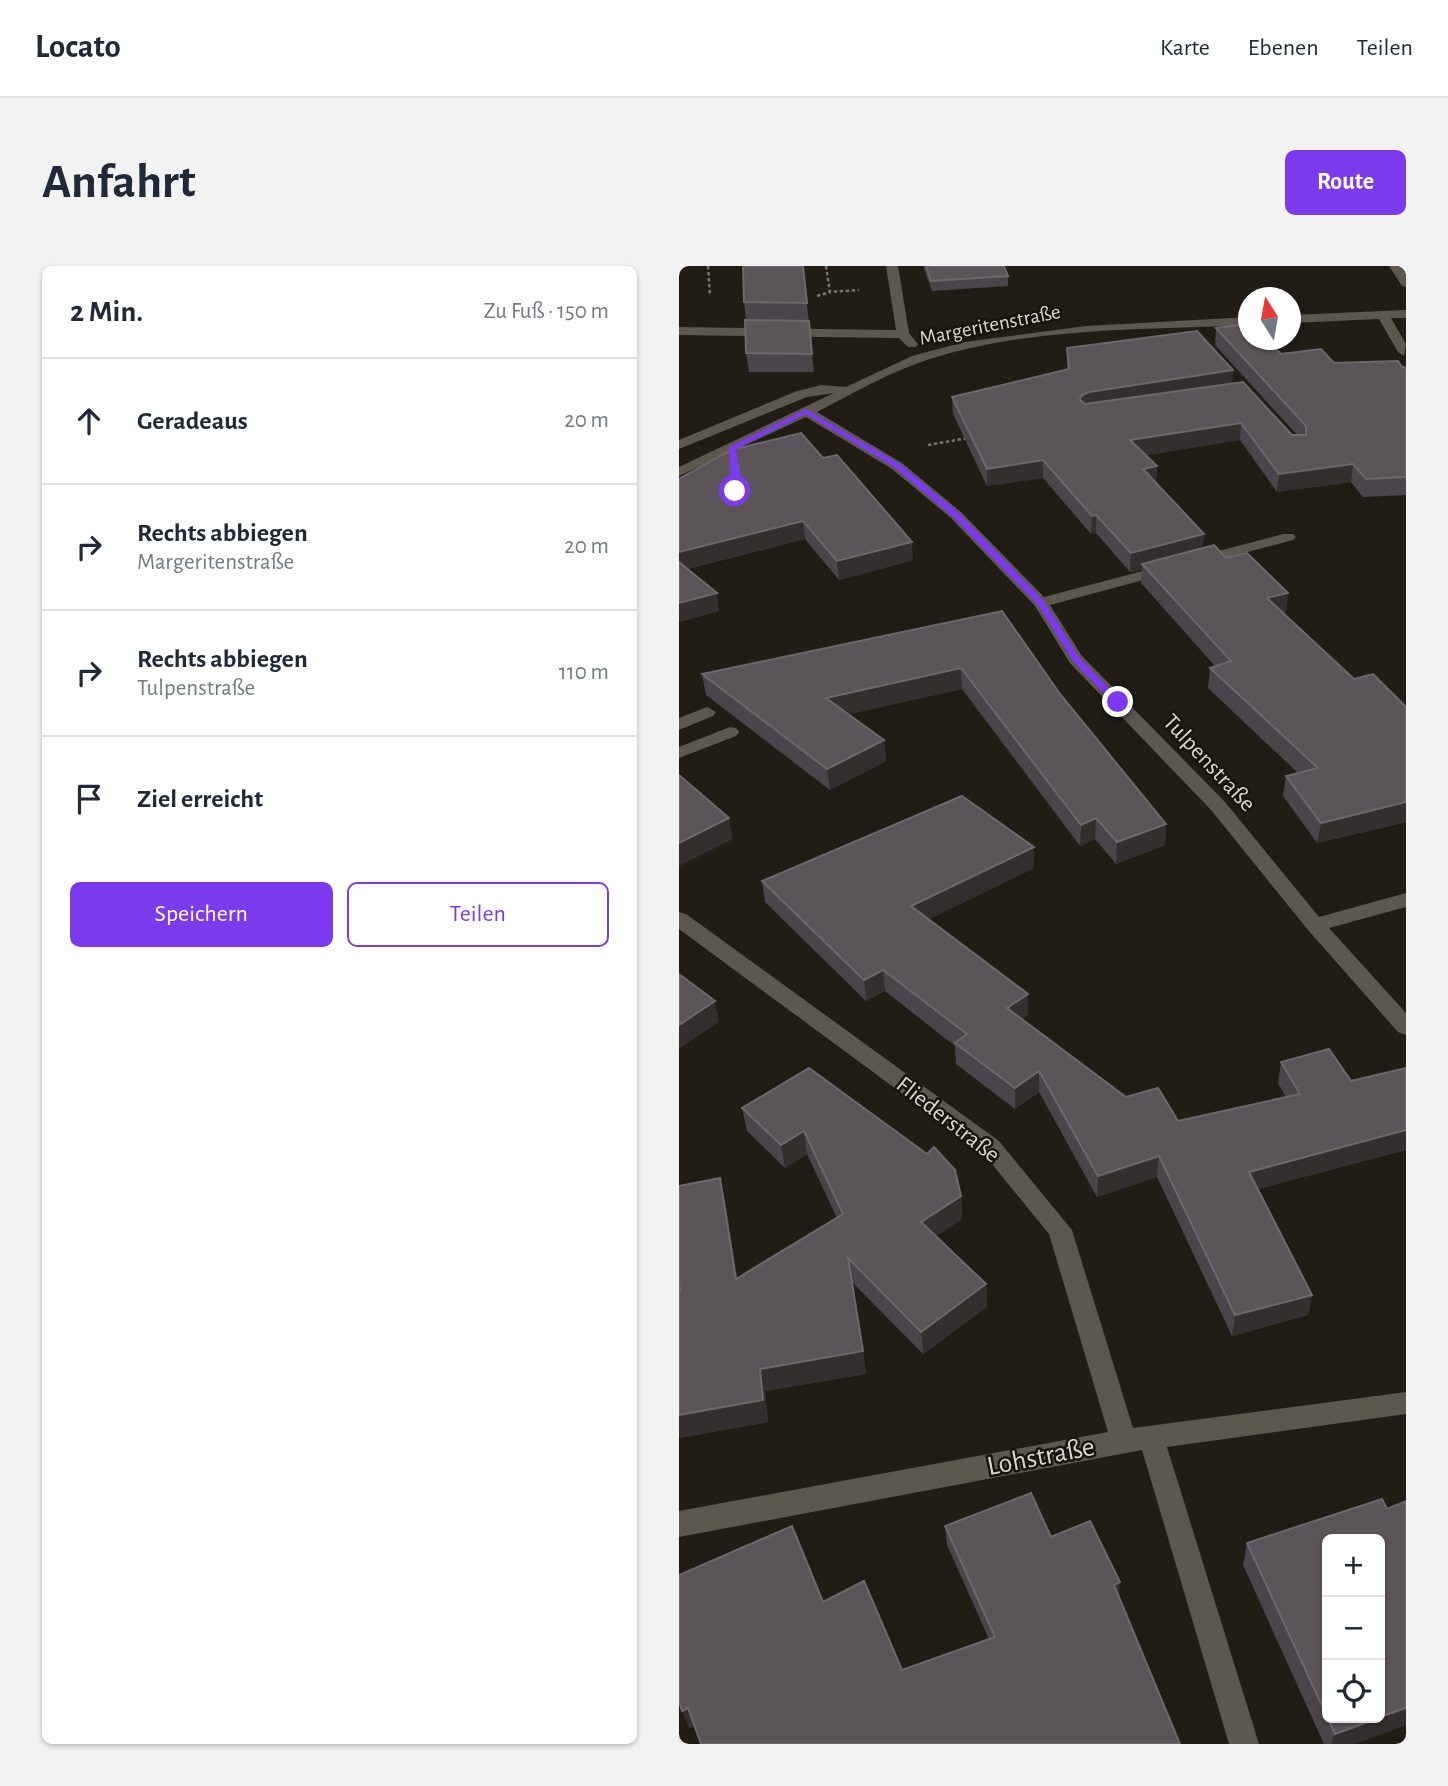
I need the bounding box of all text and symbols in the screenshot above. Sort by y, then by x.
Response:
text: Locato [35,31,121,64]
text: Karte [1160,36,1210,60]
text: Ebenen [1248,36,1319,60]
text: Teilen [1357,36,1413,60]
button: Route [1285,150,1406,215]
text: Anfahrt [42,158,196,207]
north arrow [1238,287,1301,350]
text: 2 Min. [70,297,143,327]
text: Zu Fuß · 150 m [484,300,609,323]
street label: Margeritenstraße [918,301,1062,349]
icon: ahead [70,402,108,440]
text: Geradeaus [137,408,248,434]
text: 20 m [564,409,609,432]
route start [719,475,750,506]
text: Rechts abbiegen [137,520,308,546]
icon: right [70,528,108,566]
text: 20 m [564,535,609,558]
text: Margeritenstraße [137,551,294,574]
text: Rechts abbiegen [137,646,308,672]
icon: right [70,654,108,692]
text: 110 m [559,661,609,684]
text: Tulpenstraße [137,677,255,700]
route end [1102,686,1133,717]
street label: Tulpenstraße [1158,710,1260,816]
icon: arrive [70,780,108,818]
text: Ziel erreicht [137,786,263,812]
button: Speichern [70,882,333,947]
button: Teilen [347,882,609,947]
street label: Fliederstraße [892,1072,1004,1168]
street label: Lohstraße [985,1433,1097,1481]
map controls [1322,1534,1385,1723]
button: + [1322,1534,1385,1597]
button: − [1322,1597,1385,1660]
button: locate [1322,1660,1385,1723]

